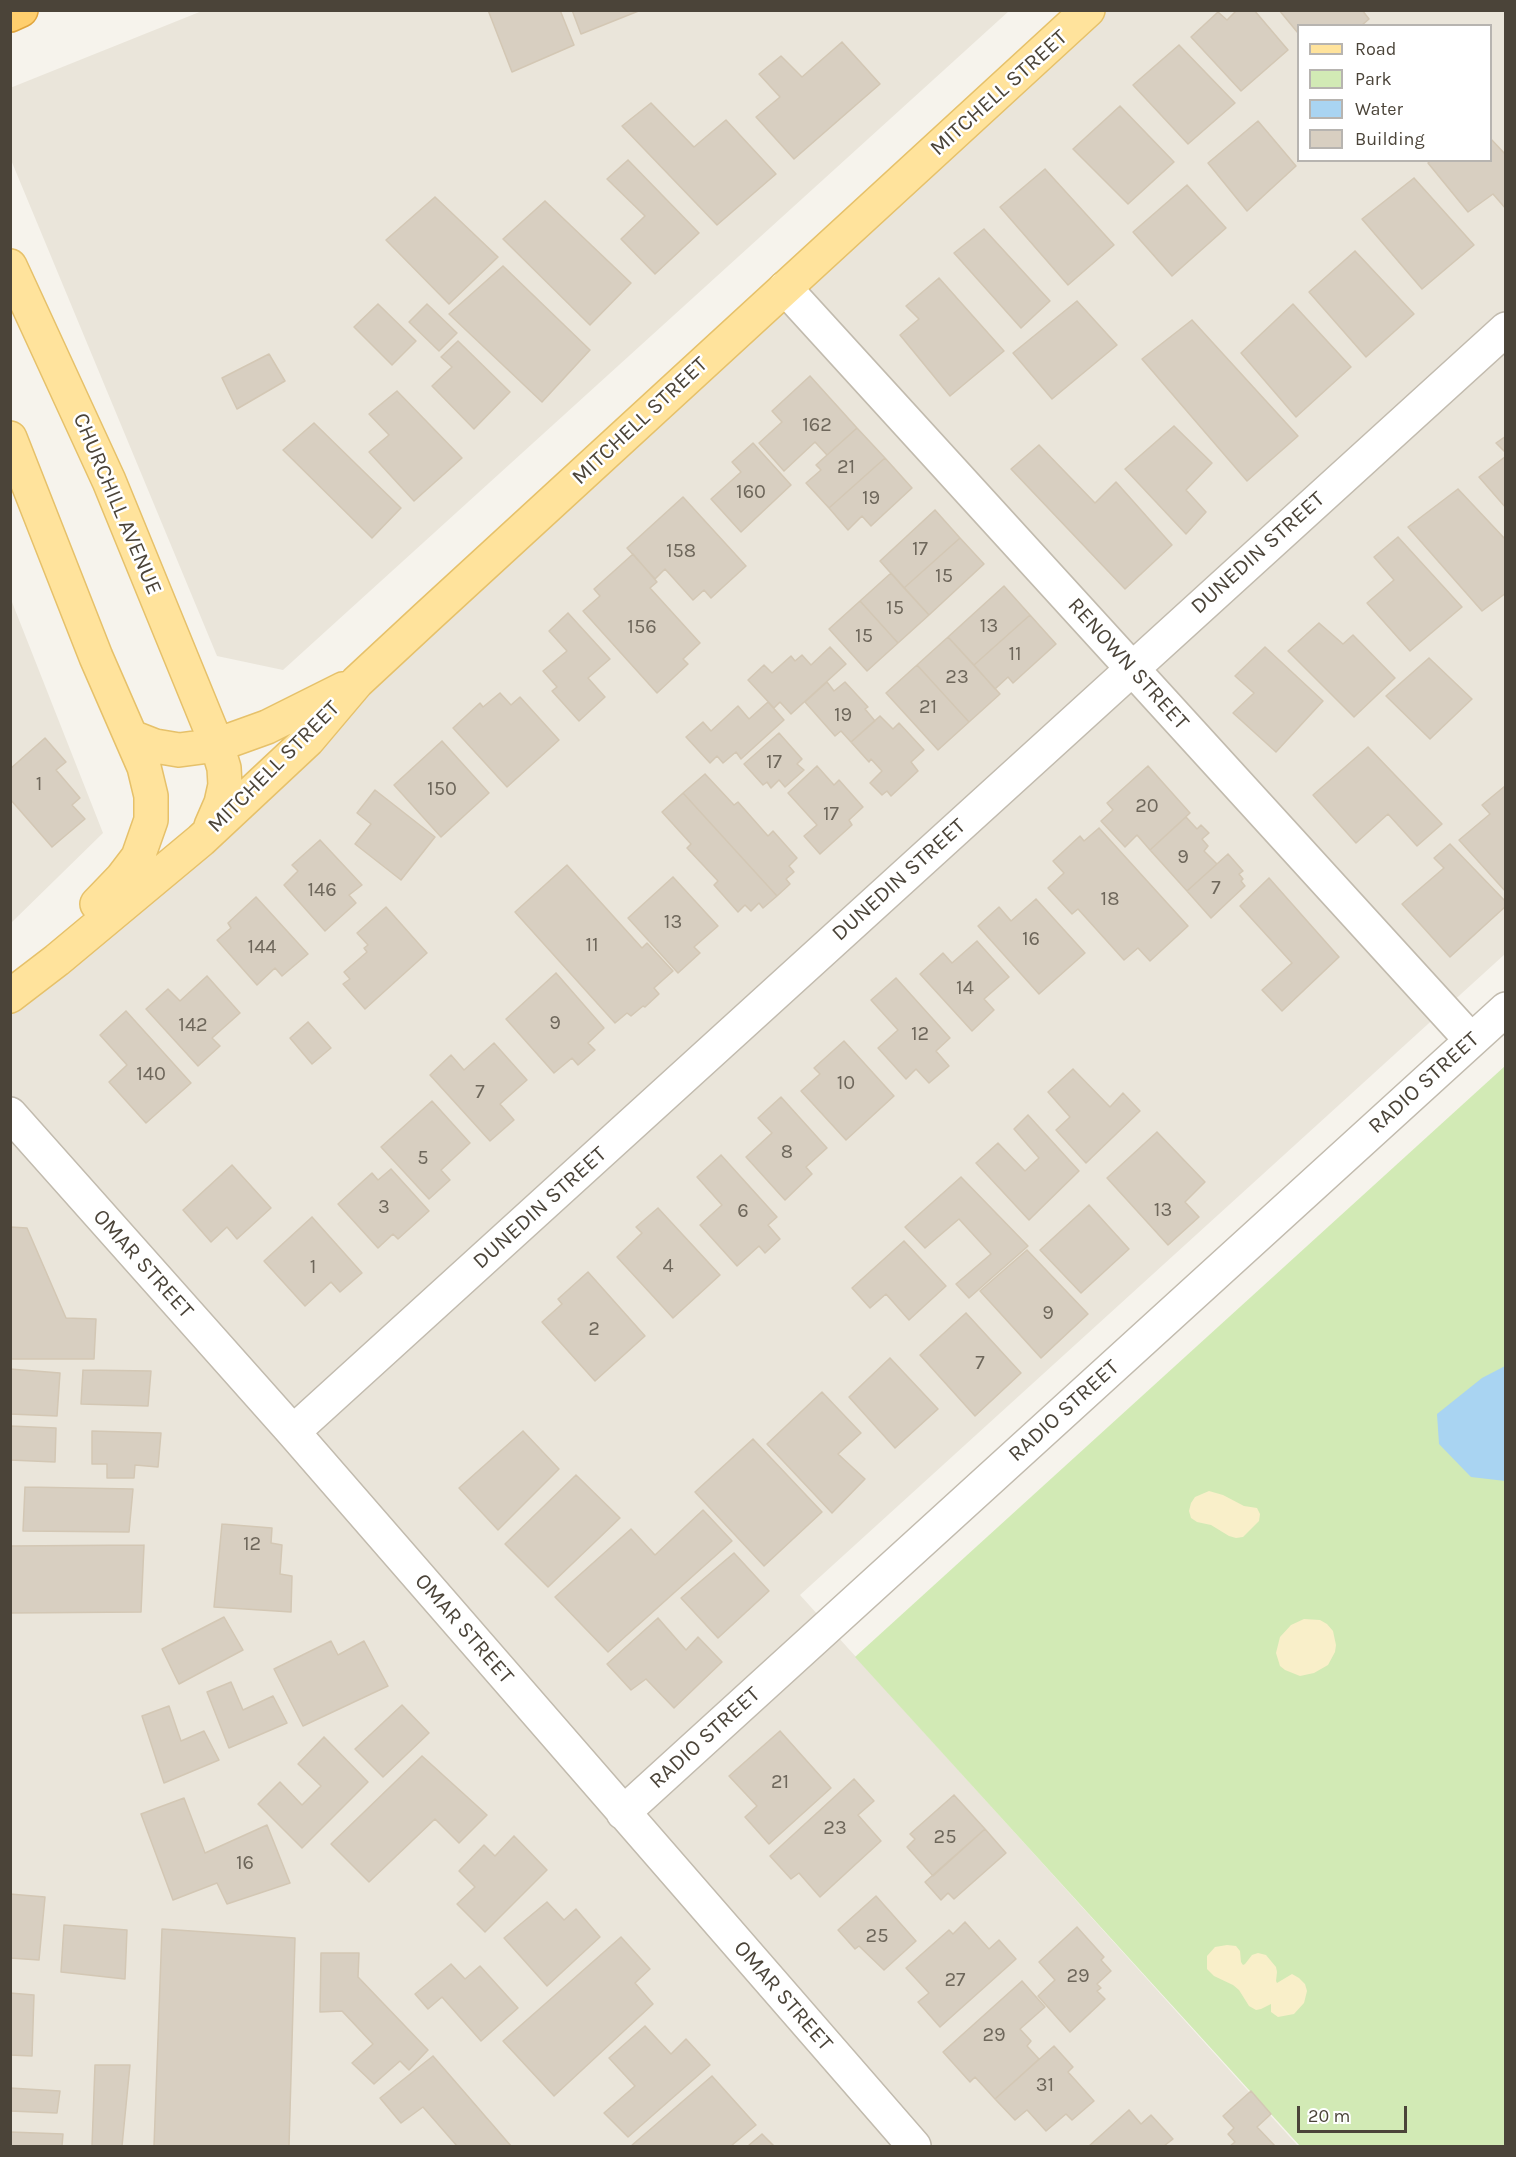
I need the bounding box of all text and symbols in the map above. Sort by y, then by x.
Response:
street label: MITCHELL STREET [925,24,1073,162]
legend [1297,24,1492,162]
text: Road [1355,38,1396,60]
text: Park [1355,68,1392,90]
text: Water [1355,98,1403,120]
text: Building [1355,128,1425,150]
street label: MITCHELL STREET [567,351,713,491]
street label: CHURCHILL AVENUE [67,409,167,599]
house number: 162 [802,413,832,437]
house number: 21 [837,455,855,479]
house number: 160 [736,480,766,504]
house number: 19 [862,486,880,510]
street label: DUNEDIN STREET [1186,486,1330,620]
house number: 17 [912,537,928,561]
house number: 158 [666,539,696,563]
house number: 15 [935,564,953,588]
street label: RENOWN STREET [1062,593,1194,735]
house number: 15 [886,596,904,620]
house number: 13 [980,614,998,638]
house number: 156 [627,615,657,639]
house number: 15 [855,624,873,648]
house number: 11 [1008,642,1022,666]
house number: 23 [945,665,969,689]
house number: 21 [919,695,937,719]
street label: MITCHELL STREET [203,696,345,838]
house number: 19 [834,703,852,727]
house number: 17 [766,750,782,774]
house number: 1 [36,772,42,796]
house number: 150 [427,777,457,801]
house number: 20 [1135,794,1159,818]
house number: 17 [823,802,839,826]
street label: DUNEDIN STREET [827,813,971,947]
house number: 9 [1177,845,1189,869]
house number: 7 [1211,876,1221,900]
house number: 146 [307,878,337,902]
house number: 18 [1101,887,1119,911]
house number: 13 [664,910,682,934]
house number: 16 [1022,927,1040,951]
house number: 11 [585,933,599,957]
house number: 144 [248,935,276,959]
house number: 14 [956,976,974,1000]
house number: 9 [549,1011,561,1035]
house number: 142 [178,1013,208,1037]
house number: 12 [911,1022,929,1046]
street label: RADIO STREET [1363,1026,1485,1140]
house number: 140 [136,1062,166,1086]
house number: 10 [837,1071,855,1095]
house number: 7 [475,1080,485,1104]
house number: 8 [781,1140,793,1164]
street label: DUNEDIN STREET [468,1141,612,1275]
house number: 5 [417,1146,429,1170]
house number: 3 [378,1195,390,1219]
house number: 13 [1154,1198,1172,1222]
house number: 6 [737,1199,749,1223]
street label: OMAR STREET [87,1204,199,1324]
house number: 4 [662,1254,674,1278]
house number: 1 [310,1255,316,1279]
house number: 9 [1042,1301,1054,1325]
house number: 2 [588,1317,600,1341]
house number: 7 [975,1351,985,1375]
street label: RADIO STREET [1003,1354,1125,1468]
house number: 12 [243,1532,261,1556]
street label: OMAR STREET [409,1568,519,1690]
street label: RADIO STREET [644,1681,766,1795]
house number: 21 [771,1770,789,1794]
house number: 23 [823,1816,847,1840]
house number: 25 [934,1825,956,1849]
house number: 16 [236,1851,254,1875]
house number: 25 [866,1924,888,1948]
street label: OMAR STREET [728,1935,838,2057]
house number: 29 [1066,1964,1090,1988]
house number: 27 [945,1968,965,1992]
house number: 29 [982,2023,1006,2047]
house number: 31 [1036,2073,1054,2097]
scale bar [1300,2094,1410,2132]
text: 20 m [1308,2105,1350,2127]

